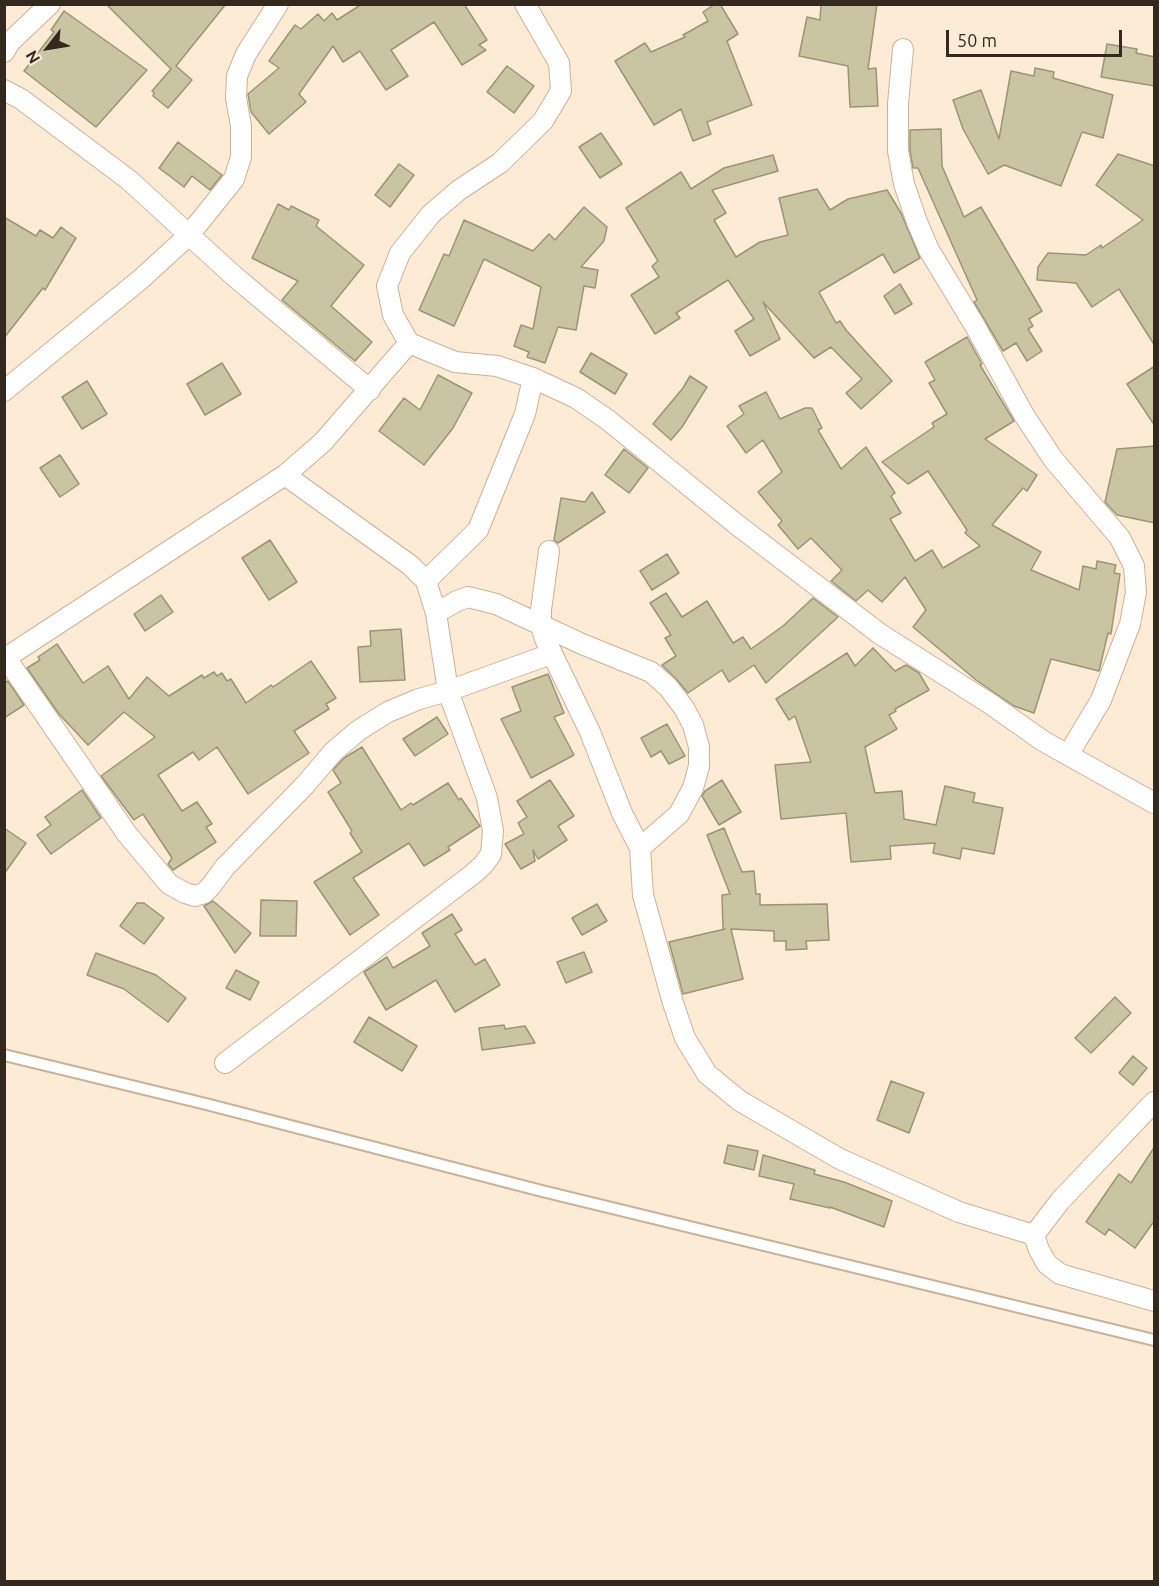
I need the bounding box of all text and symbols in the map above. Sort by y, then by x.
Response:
north arrow [18,18,78,78]
scale bar [949,18,1124,56]
text: 50 m [957,30,997,50]
text: N [22,48,43,67]

